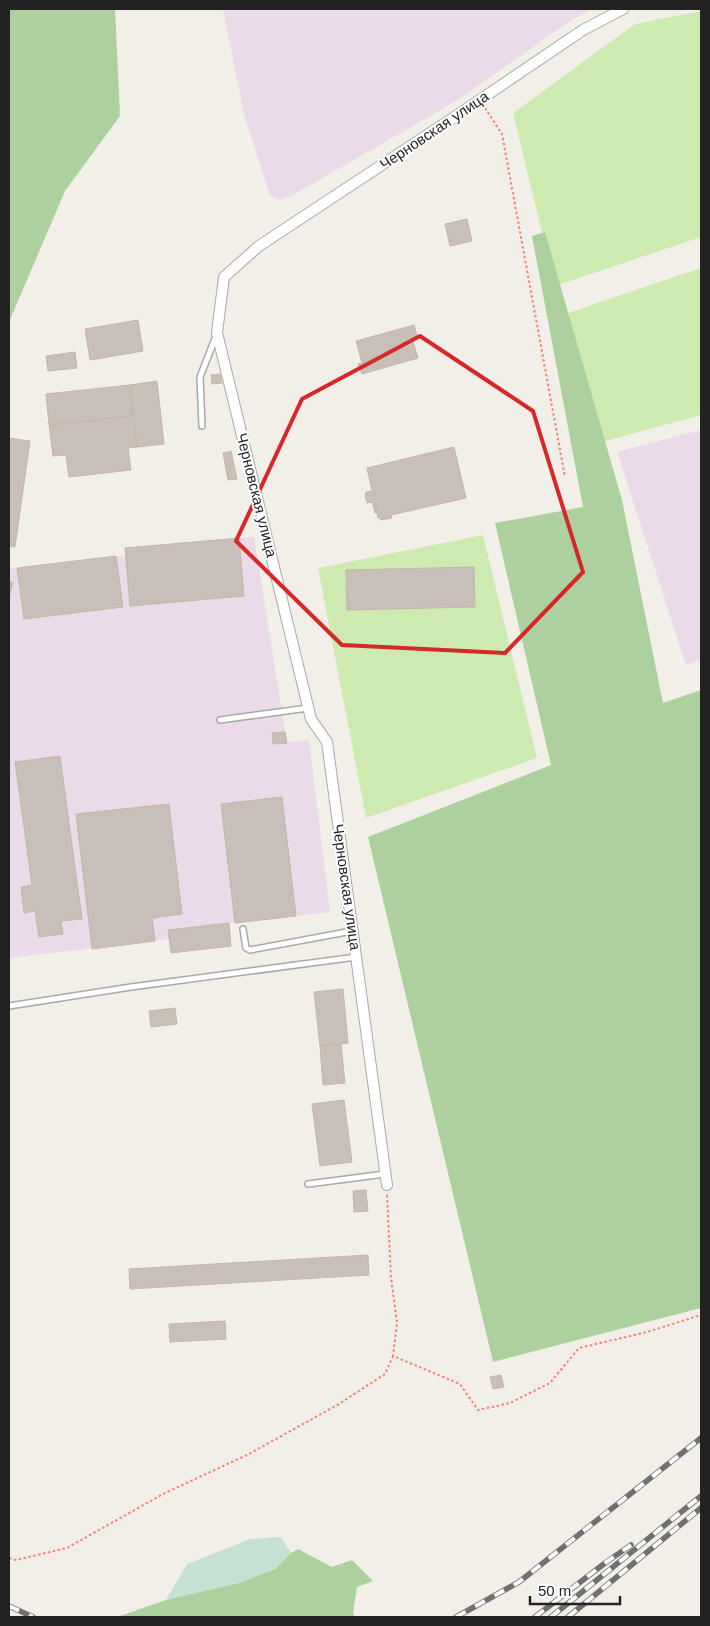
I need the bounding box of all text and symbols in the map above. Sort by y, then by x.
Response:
street label: Черновская улица [376,87,492,173]
street label: Черновская улица [233,431,281,559]
street label: Черновская улица [330,823,364,952]
scale bar [530,1574,620,1606]
text: 50 m [538,1582,571,1599]

